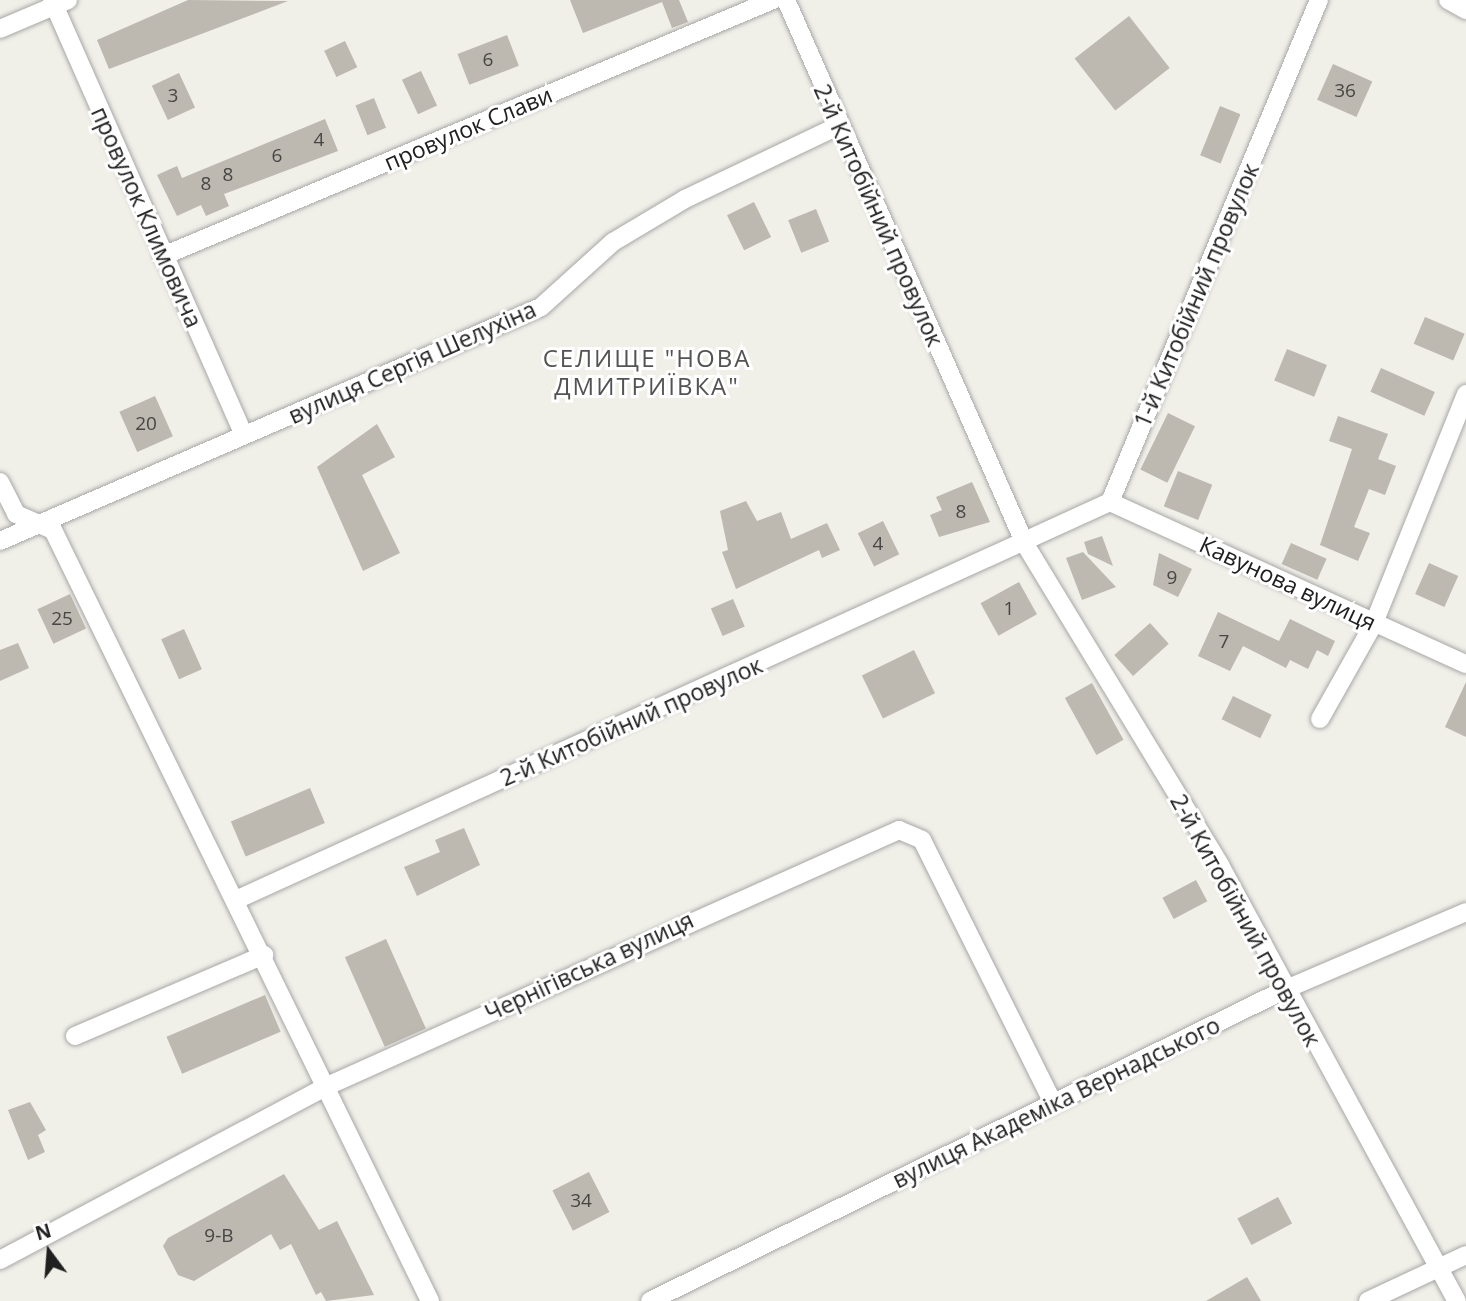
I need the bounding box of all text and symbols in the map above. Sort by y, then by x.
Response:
house number: 6 [483,49,493,71]
street label: провулок Слави [380,80,556,176]
street label: 2-й Китобійний провулок [809,80,949,350]
house number: 36 [1334,80,1356,102]
house number: 3 [168,85,178,107]
street label: провулок Климовича [86,102,208,332]
house number: 4 [314,129,324,151]
house number: 6 [272,145,282,167]
street label: 1-й Китобійний провулок [1128,159,1264,431]
house number: 8 [223,164,233,186]
house number: 8 [201,173,211,195]
street label: вулиця Сергія Шелухіна [284,295,540,429]
district label: СЕЛИЩЕ "НОВА ДМИТРИЇВКА" [544,344,750,400]
house number: 20 [135,413,157,435]
house number: 8 [956,501,966,523]
street label: Кавунова вулиця [1195,530,1381,636]
house number: 4 [873,533,883,555]
house number: 9 [1167,567,1177,589]
house number: 1 [1004,598,1014,620]
house number: 25 [51,608,73,630]
house number: 7 [1219,631,1229,653]
street label: 2-й Китобійний провулок [496,651,766,791]
street label: 2-й Китобійний провулок [1165,789,1327,1051]
street label: Чернігівська вулиця [480,906,698,1026]
street label: вулиця Академіка Вернадського [888,1011,1224,1193]
house number: 34 [570,1190,592,1212]
north arrow [14,1217,84,1287]
text: N [32,1217,54,1246]
house number: 9-В [204,1225,234,1247]

